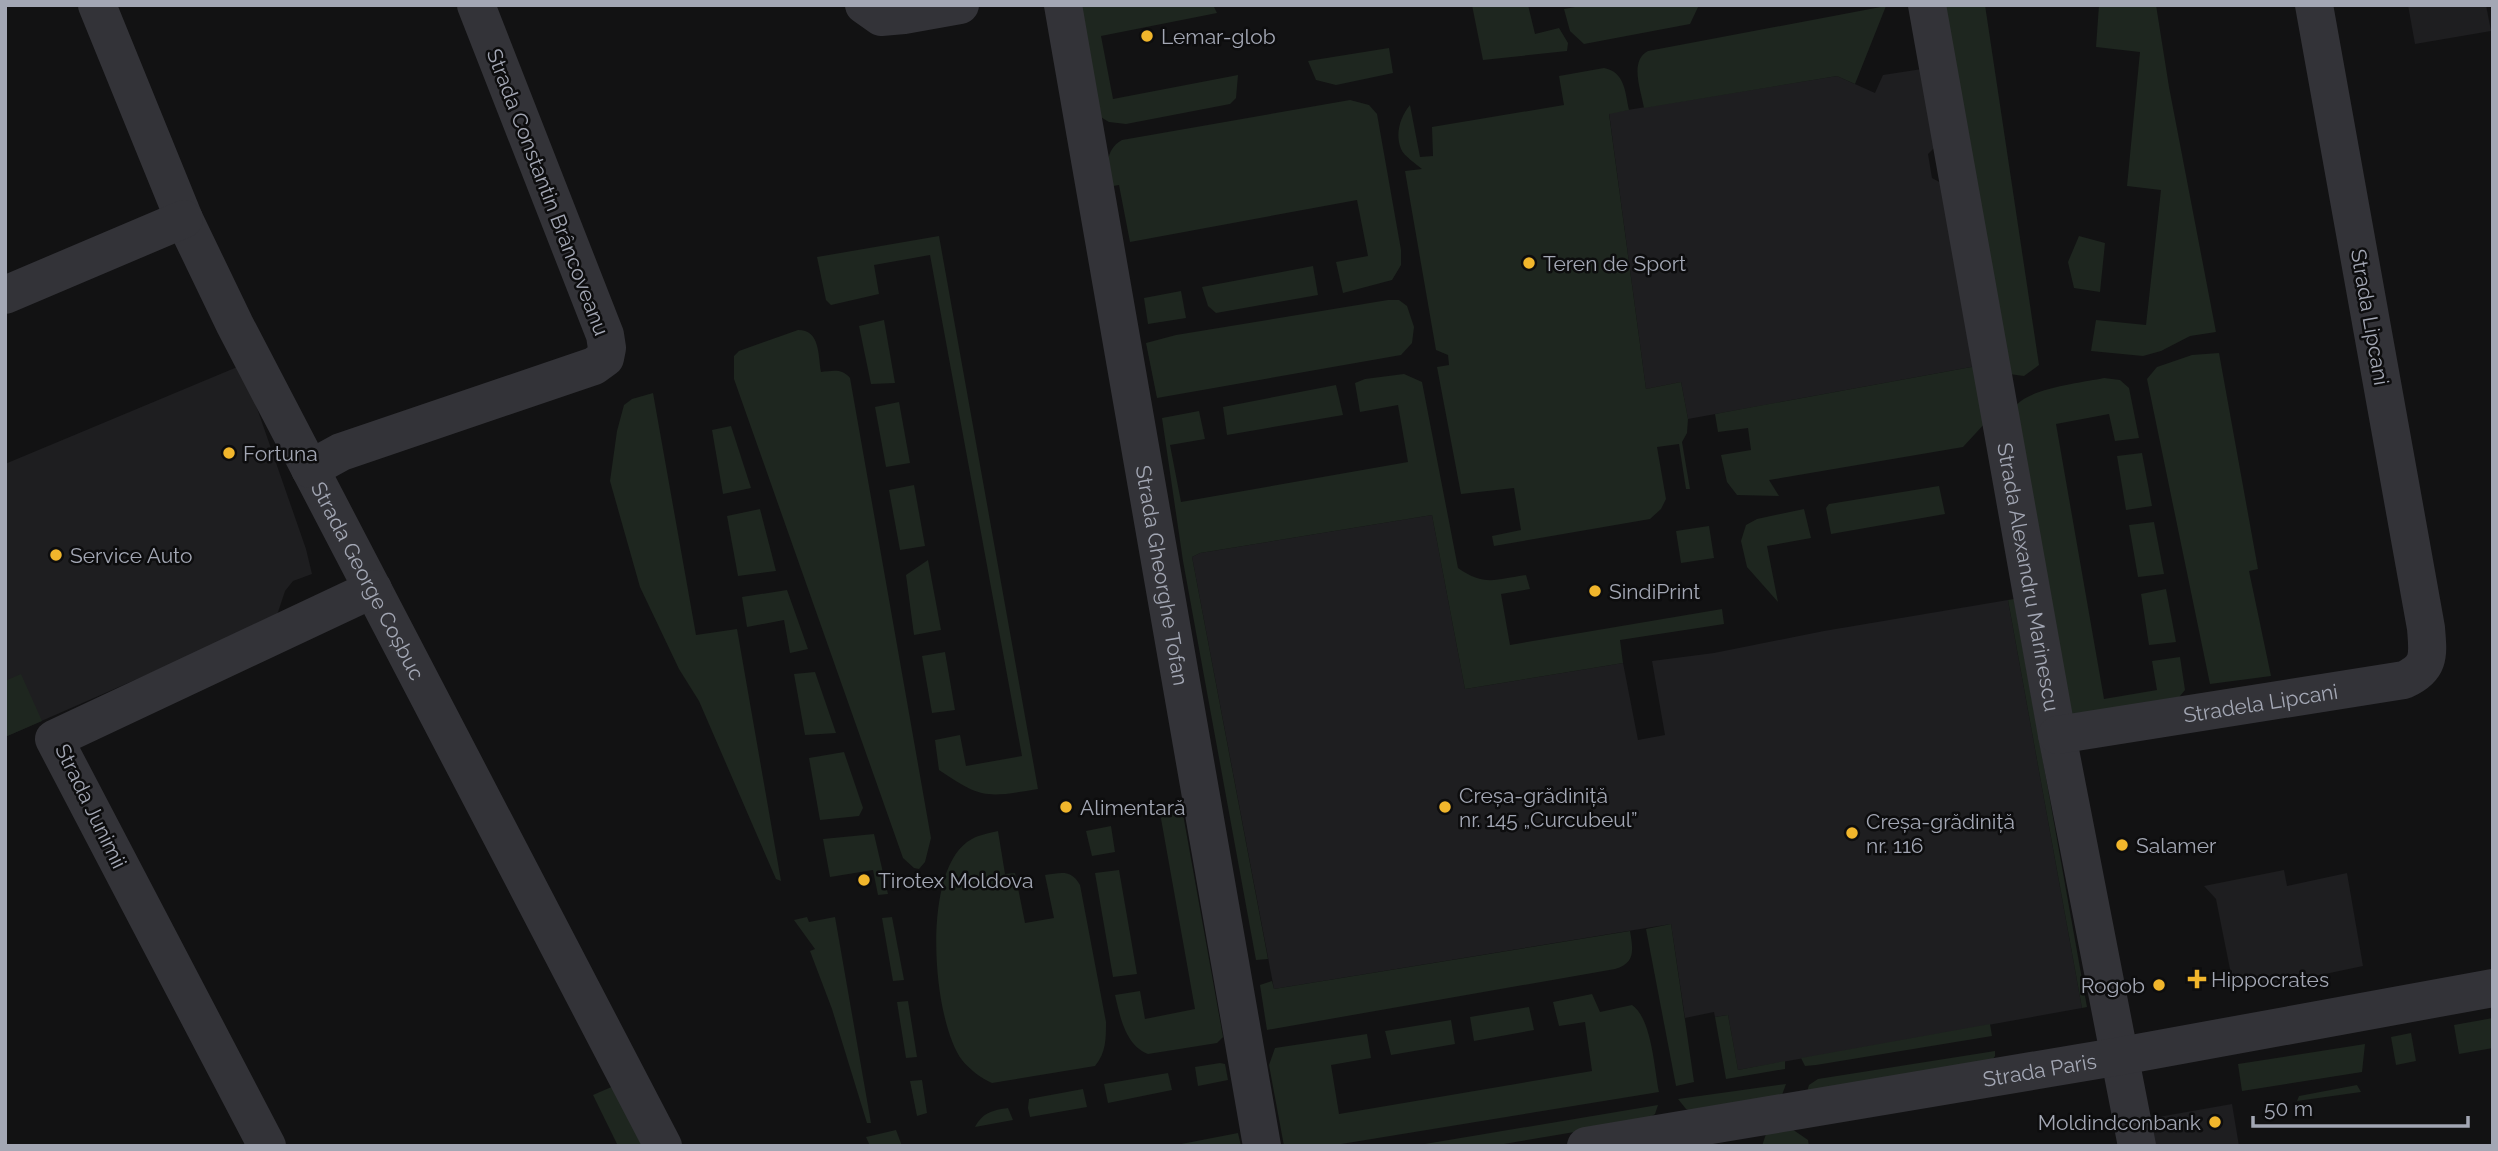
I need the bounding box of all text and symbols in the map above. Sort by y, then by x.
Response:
place label: Lemar-glob [1161,24,1276,49]
marker: Lemar-glob [1139,28,1155,44]
street label: Strada Constantin Brâncoveanu [482,45,614,339]
street label: Strada Lipcani [2346,247,2394,387]
place label: Teren de Sport [1543,251,1686,276]
marker: Teren de Sport [1521,255,1537,271]
place label: Fortuna [243,441,318,466]
street label: Strada Alexandru Marinescu [1993,441,2065,713]
marker: Fortuna [221,445,237,461]
street label: Strada Gheorghe Tofan [1131,463,1194,687]
street label: Strada George Coșbuc [306,477,430,684]
place label: Service Auto [70,543,192,568]
marker: Service Auto [48,547,64,563]
place label: SindiPrint [1609,579,1700,604]
marker: SindiPrint [1587,583,1603,599]
street label: Stradela Lipcani [2182,678,2339,727]
street label: Strada Junimii [50,740,132,872]
place label: Creșa-grădiniță nr. 145 „Curcubeul” [1459,783,1638,832]
place label: Alimentară [1080,795,1186,820]
marker: Alimentară [1058,799,1074,815]
marker: Creșa-grădiniță nr. 145 „Curcubeul” [1437,799,1453,815]
place label: Creșa-grădiniță nr. 116 [1866,809,2015,858]
marker: Creșa-grădiniță nr. 116 [1844,825,1860,841]
place label: Salamer [2136,833,2217,858]
marker: Salamer [2114,837,2130,853]
place label: Tirotex Moldova [878,868,1033,893]
marker: Tirotex Moldova [856,872,872,888]
place label: Hippocrates [2211,967,2329,992]
marker: Hippocrates [2189,971,2205,987]
place label: Rogob [2081,973,2145,998]
marker: Rogob [2151,977,2167,993]
street label: Strada Paris [1981,1048,2098,1092]
scale bar [2253,1084,2468,1128]
text: 50 m [2264,1096,2313,1121]
place label: Moldindconbank [2038,1110,2201,1135]
marker: Moldindconbank [2207,1114,2223,1130]

